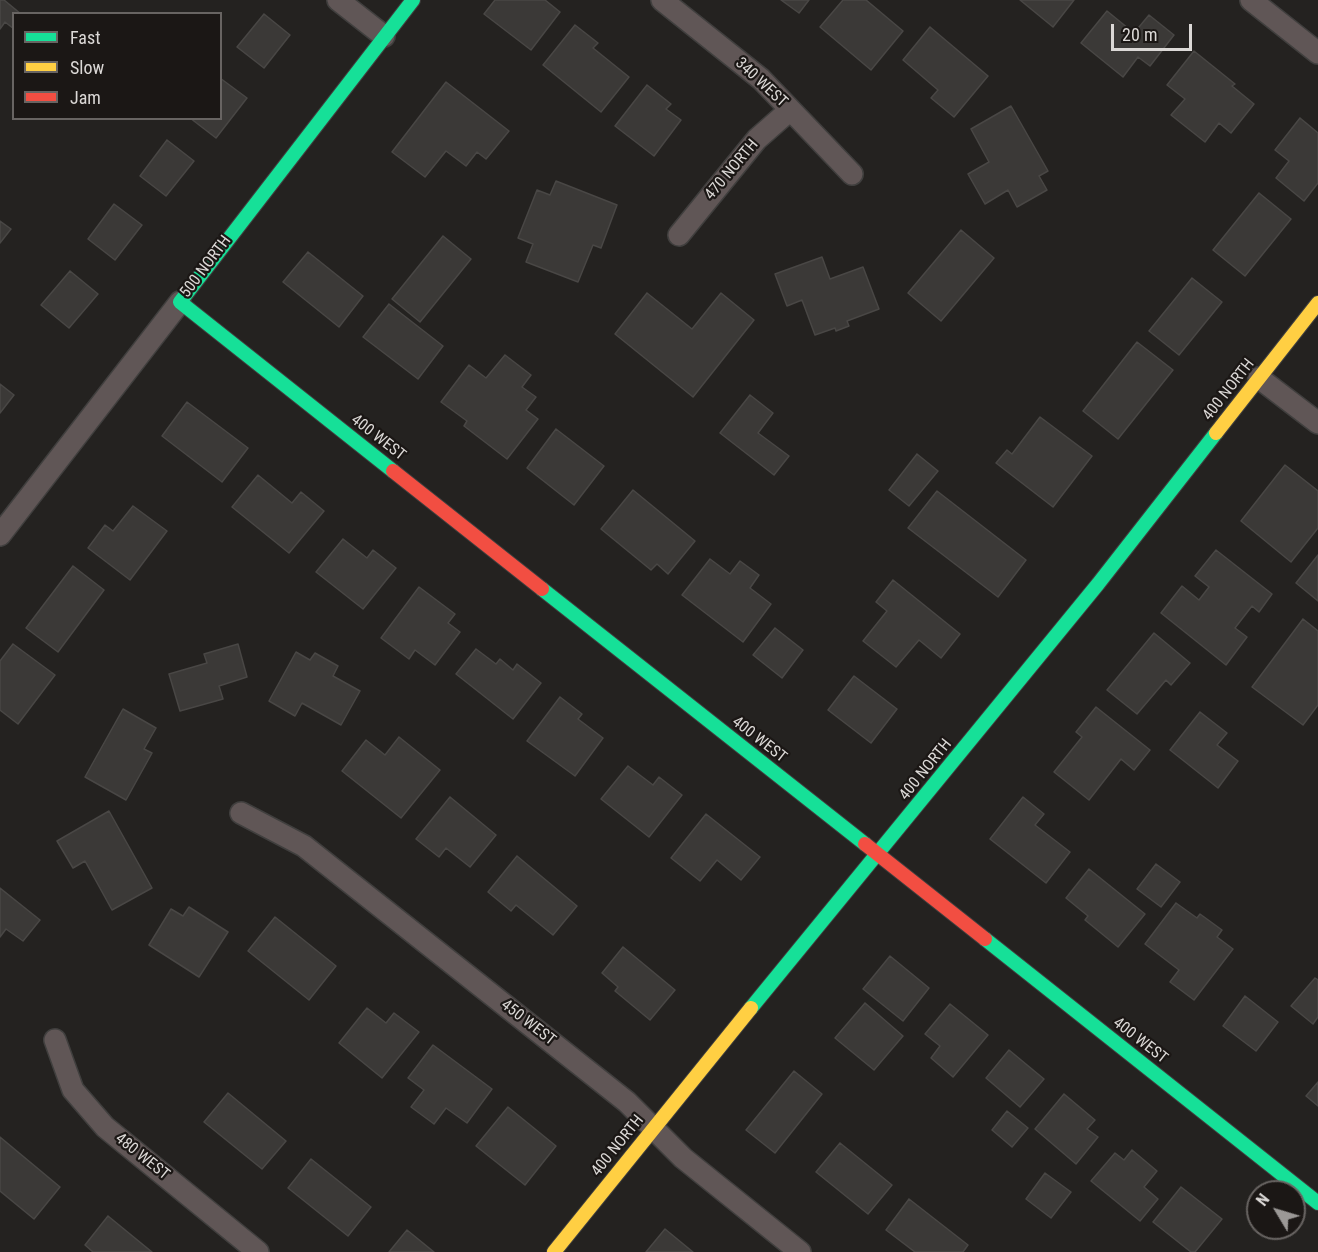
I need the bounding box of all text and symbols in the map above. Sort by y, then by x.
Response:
legend [12,12,222,120]
scale bar [1114,12,1195,50]
text: 20 m [1122,24,1157,45]
text: Fast [70,27,101,48]
street label: 340 WEST [731,54,791,112]
text: Slow [70,57,104,78]
text: Jam [70,87,101,108]
street label: 470 NORTH [701,136,763,204]
street label: 500 NORTH [176,232,236,302]
street label: 400 NORTH [1199,355,1259,425]
street label: 400 WEST [347,411,409,465]
street label: 400 WEST [728,713,790,767]
street label: 400 NORTH [896,736,956,804]
street label: 450 WEST [497,996,559,1050]
street label: 400 WEST [1109,1014,1171,1068]
street label: 400 NORTH [588,1112,648,1180]
street label: 480 WEST [111,1129,173,1185]
north arrow [1246,1180,1306,1240]
text: N [1252,1190,1273,1210]

